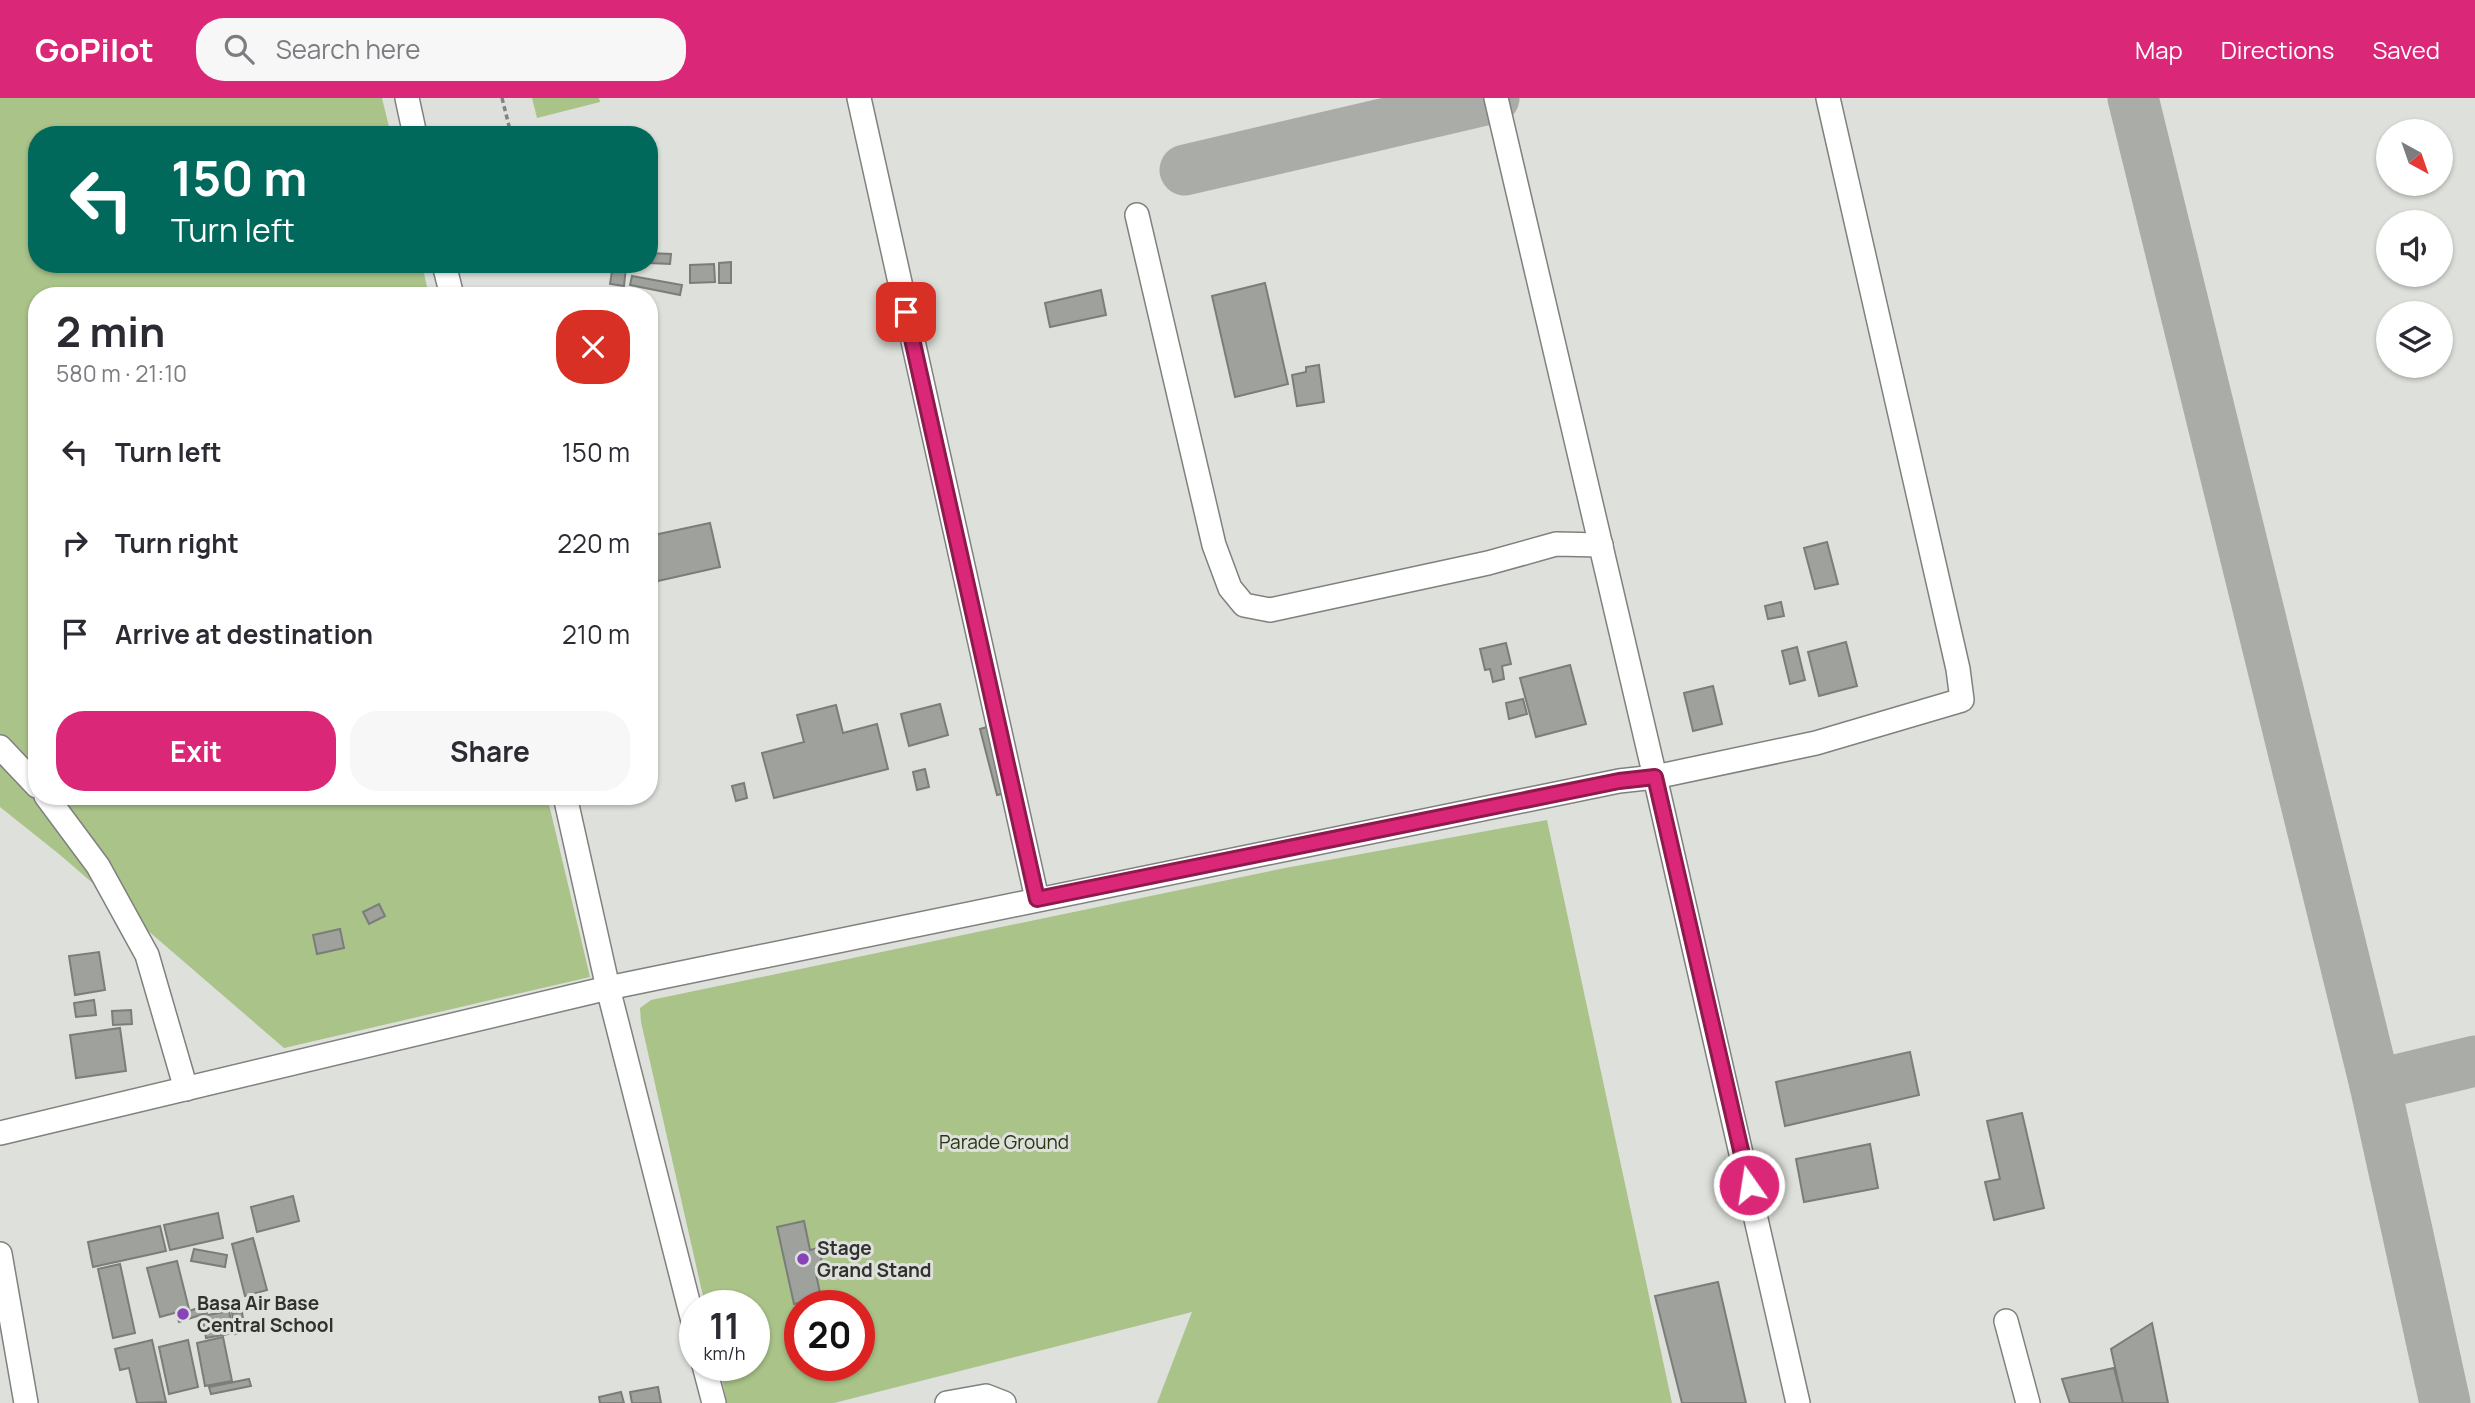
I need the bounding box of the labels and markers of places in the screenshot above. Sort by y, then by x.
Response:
pin [876,282,936,342]
place label: Stage Grand Stand [817,1235,932,1283]
marker: Stage Grand Stand [795,1251,811,1267]
place label: Basa Air Base Central School [197,1290,334,1338]
marker: Basa Air Base Central School [175,1306,191,1322]

